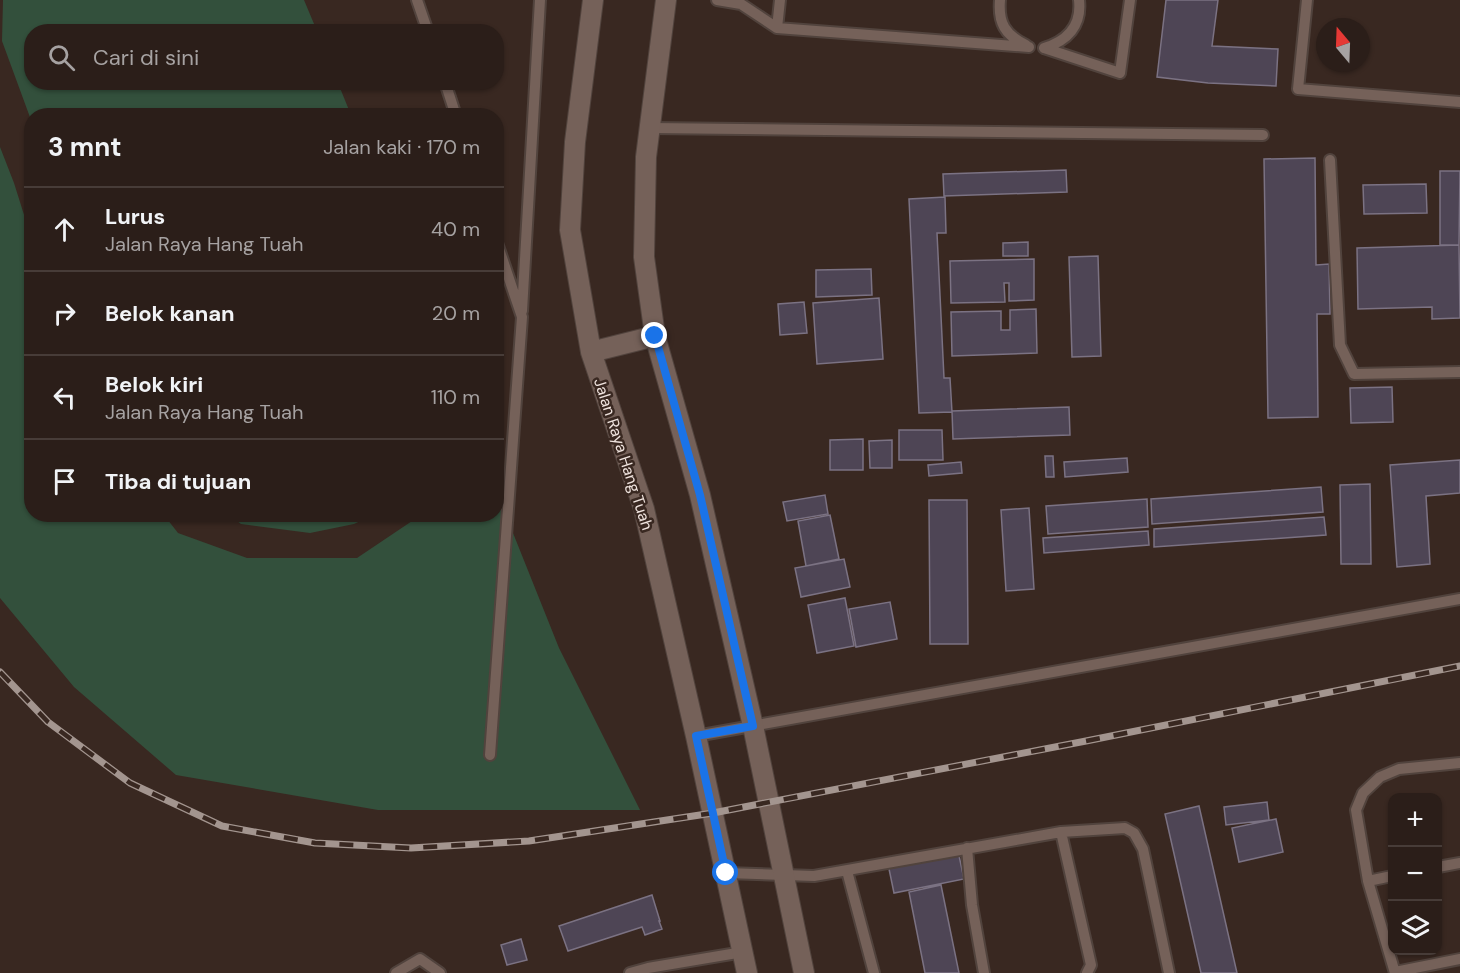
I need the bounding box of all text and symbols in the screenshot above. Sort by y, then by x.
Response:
north arrow [1316,18,1370,72]
search box [24,24,504,90]
icon: search [45,41,78,74]
text: Cari di sini [93,43,199,72]
text: 3 mnt [48,130,122,164]
text: Jalan kaki · 170 m [323,134,480,160]
text: Lurus [105,202,165,231]
icon: ahead [48,213,81,246]
text: 40 m [431,216,480,242]
text: Jalan Raya Hang Tuah [105,231,303,257]
icon: right [48,297,81,330]
text: Belok kanan [105,299,235,328]
text: 20 m [432,300,480,326]
route end [641,322,667,348]
text: Belok kiri [105,370,203,399]
street label: Jalan Raya Hang Tuah [589,375,658,533]
icon: left [48,381,81,414]
text: 110 m [431,384,480,410]
text: Jalan Raya Hang Tuah [105,399,303,425]
icon: arrive [48,465,81,498]
text: Tiba di tujuan [105,467,251,496]
map controls [1388,793,1442,955]
button: + [1388,793,1442,847]
button: − [1388,847,1442,901]
route start [712,859,738,885]
button: layers [1388,901,1442,955]

